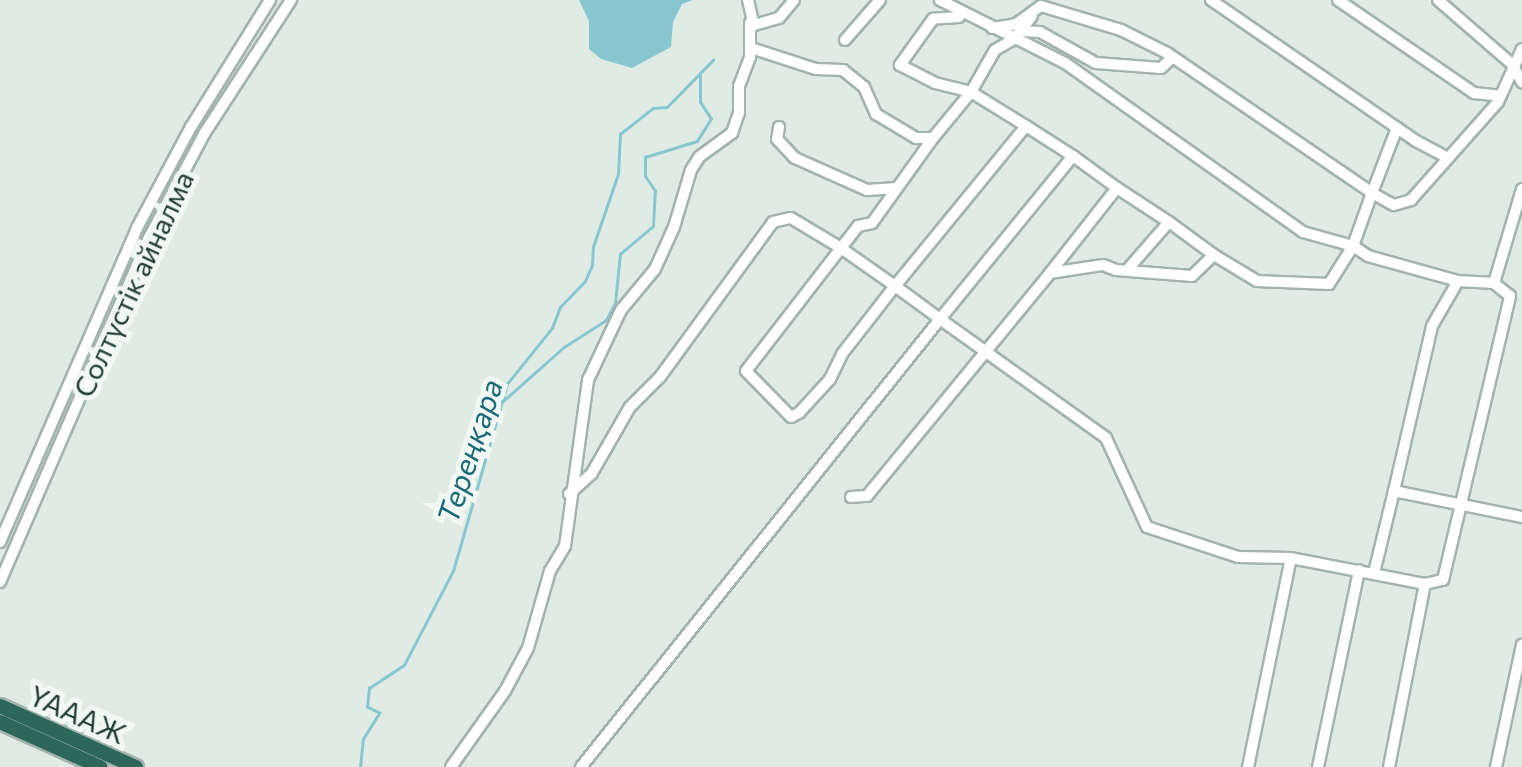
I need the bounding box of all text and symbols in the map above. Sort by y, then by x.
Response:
street label: Солтүстік айналма [66,166,200,402]
water label: Тереңқара [429,374,509,528]
street label: ҮАААЖ [24,678,132,750]

